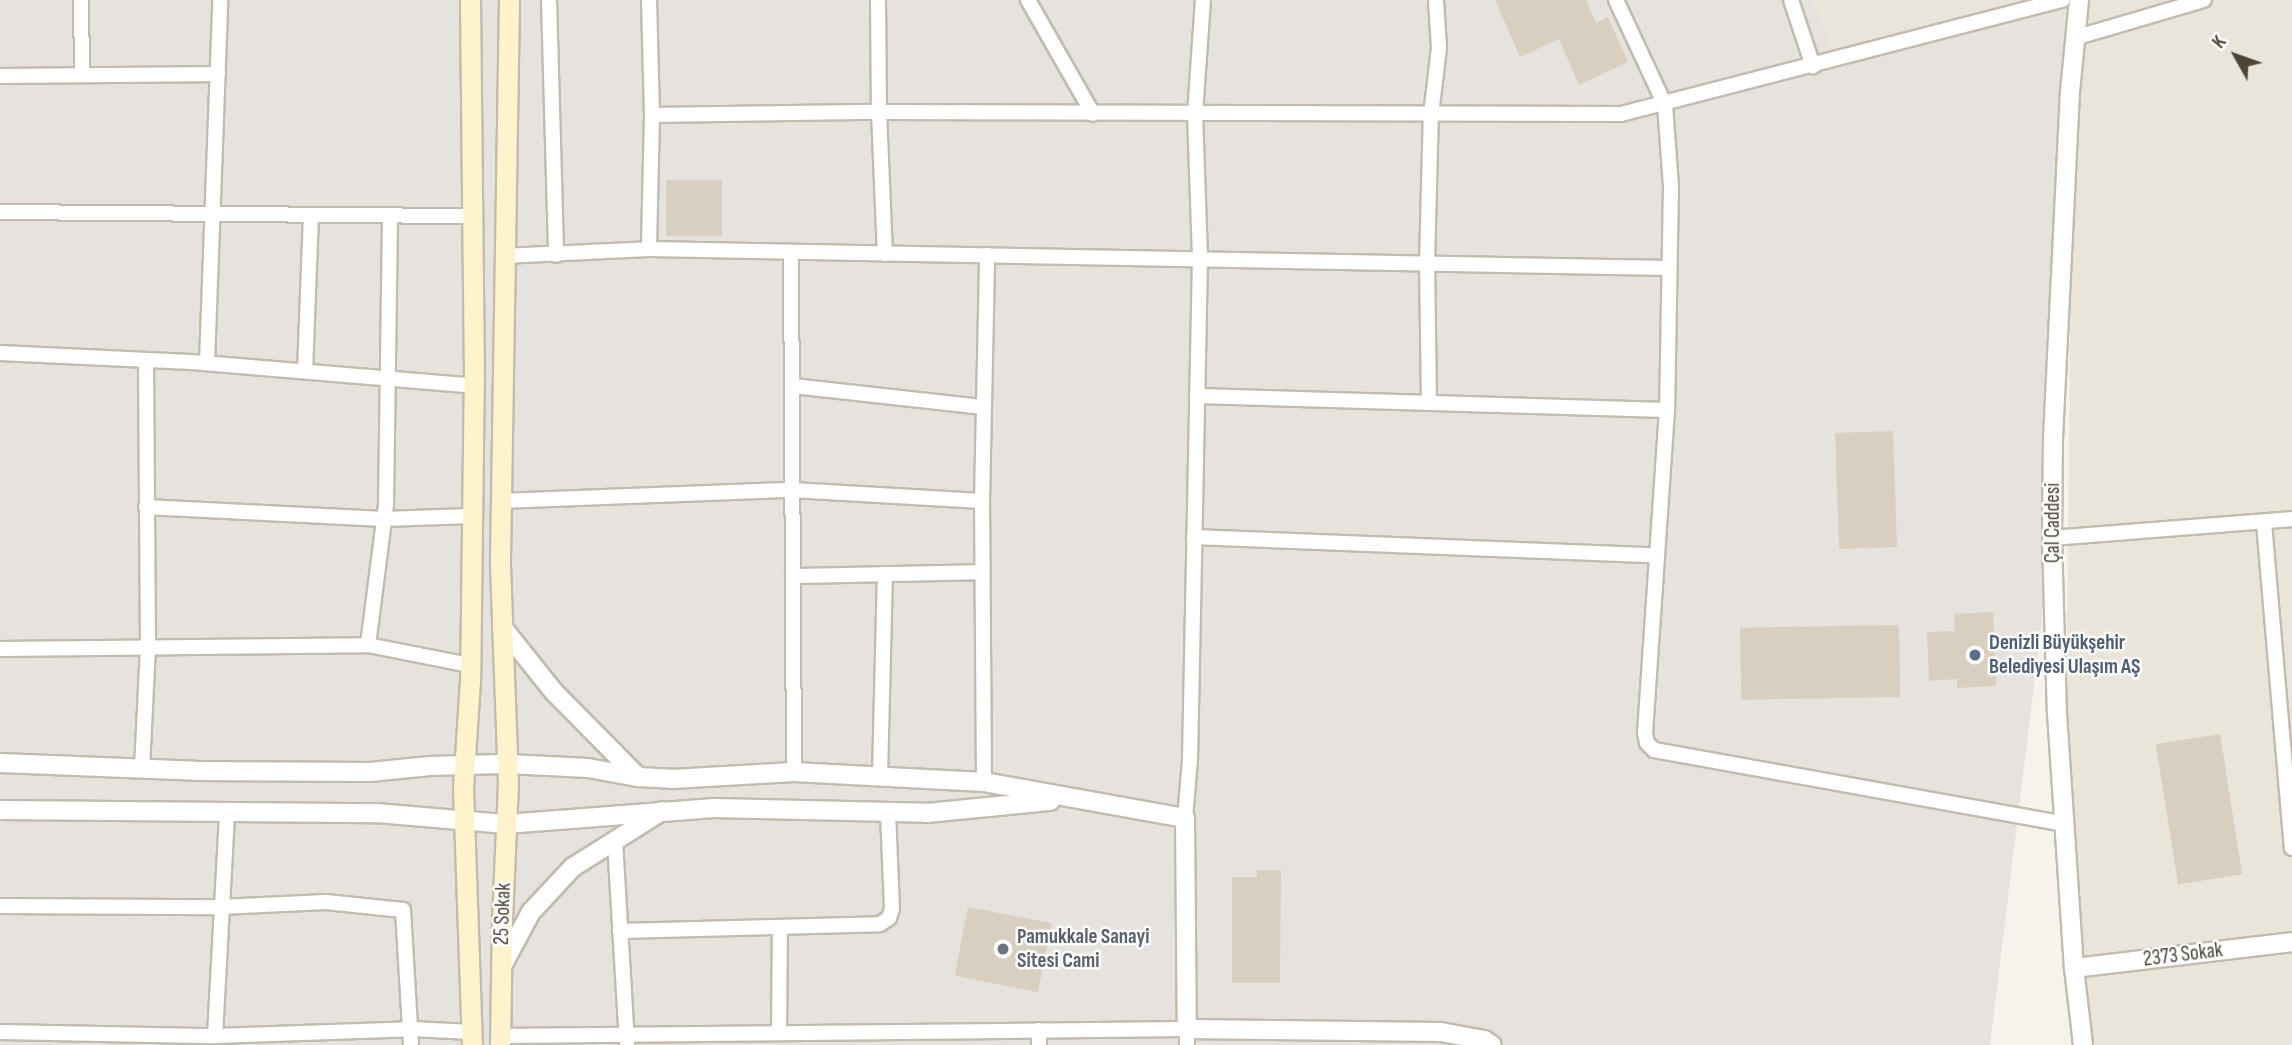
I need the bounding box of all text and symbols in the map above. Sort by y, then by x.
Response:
north arrow [2201,21,2271,91]
text: K [2208,31,2231,53]
street label: Çal Caddesi [2040,483,2066,563]
place label: Denizli Büyükşehir Belediyesi Ulaşım AŞ [1989,630,2141,680]
marker: Denizli Büyükşehir Belediyesi Ulaşım AŞ [1967,647,1983,663]
street label: 25 Sokak [489,882,517,946]
place label: Pamukkale Sanayi Sitesi Cami [1017,924,1150,974]
street label: 2373 Sokak [2142,938,2224,972]
marker: Pamukkale Sanayi Sitesi Cami [995,941,1011,957]

